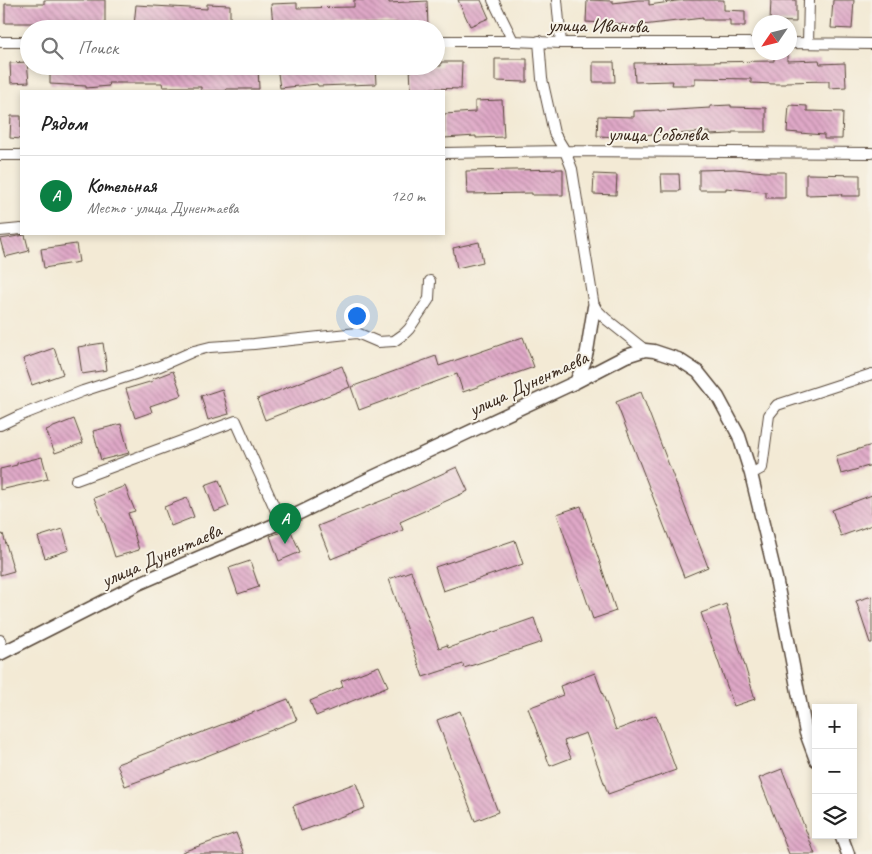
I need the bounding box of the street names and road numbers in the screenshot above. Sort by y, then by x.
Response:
street label: улица Иванова [547,12,650,39]
street label: улица Соболева [607,122,709,147]
street label: улица Дунентаева [464,344,594,422]
street label: улица Дунентаева [96,517,227,593]

